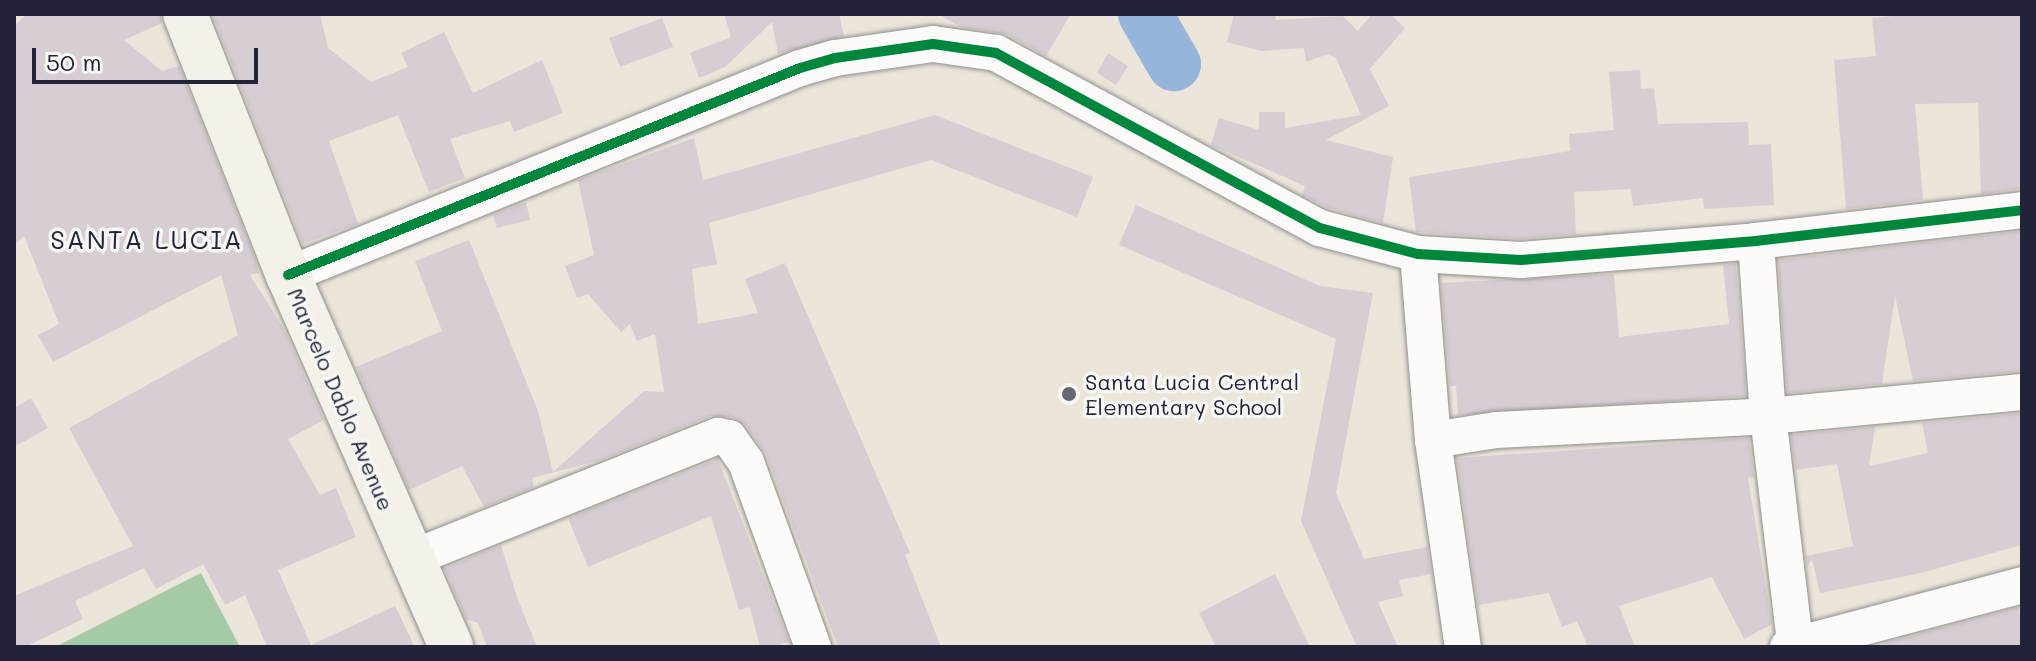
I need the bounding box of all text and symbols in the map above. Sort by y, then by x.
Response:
scale bar [36,32,262,82]
text: 50 m [46,46,102,77]
district label: SANTA LUCIA [50,224,244,256]
street label: Marcelo Dablo Avenue [282,284,400,514]
place label: Santa Lucia Central Elementary School [1085,368,1299,420]
marker: Santa Lucia Central Elementary School [1060,385,1078,403]

